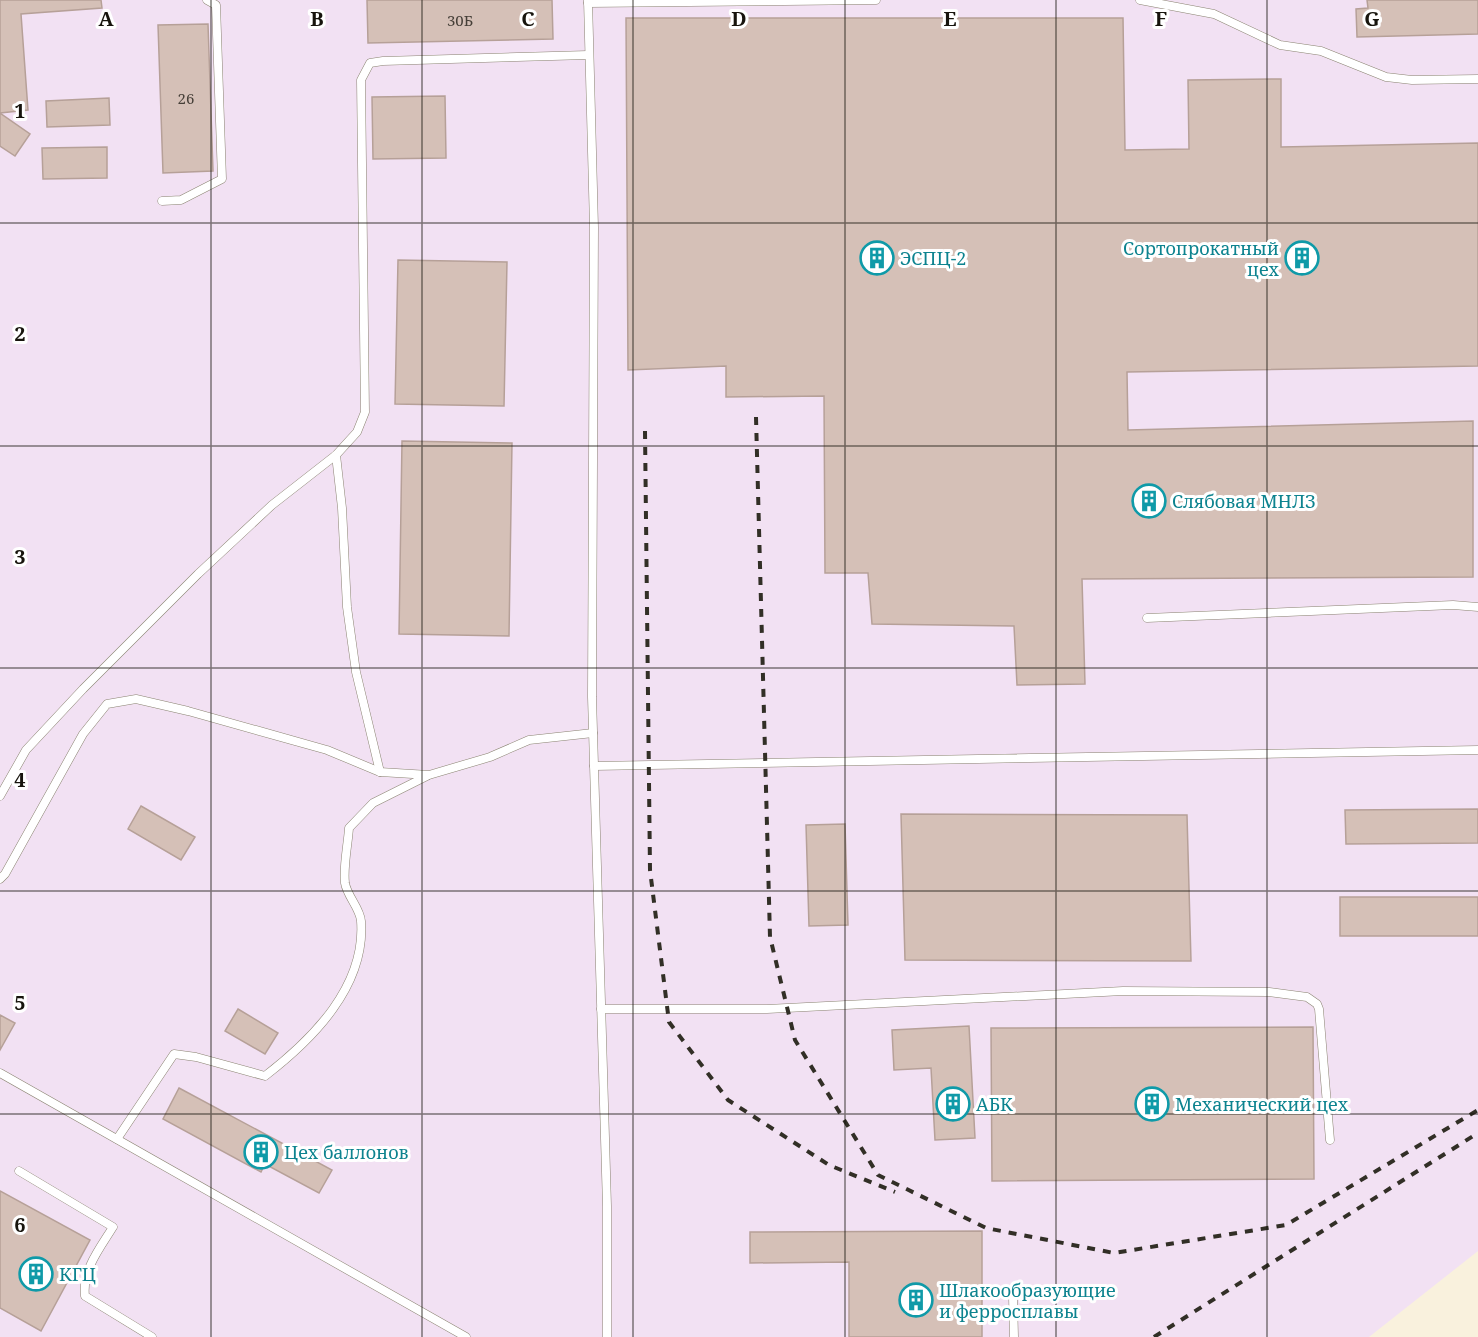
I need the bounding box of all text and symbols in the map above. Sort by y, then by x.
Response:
text: A [98,5,114,32]
text: B [310,5,324,32]
text: C [521,5,535,32]
text: D [731,5,747,32]
text: E [943,5,957,32]
text: F [1155,5,1167,32]
text: G [1364,5,1380,32]
house number: 30Б [447,10,473,30]
house number: 26 [178,88,194,108]
text: 1 [14,97,26,124]
place label: Сортопрокатный цех [1123,236,1280,281]
building icon: ЭСПЦ-2 [859,240,895,276]
building icon: Сортопрокатный цех [1284,240,1320,276]
place label: ЭСПЦ-2 [900,246,966,270]
text: 2 [14,320,26,347]
building icon: Слябовая МНЛЗ [1131,483,1167,519]
place label: Слябовая МНЛЗ [1172,489,1316,513]
text: 3 [14,543,26,570]
text: 4 [14,766,26,793]
text: 5 [14,989,26,1016]
building icon: АБК [935,1086,971,1122]
building icon: Механический цех [1134,1086,1170,1122]
place label: АБК [976,1092,1013,1116]
place label: Механический цех [1175,1092,1349,1116]
building icon: Цех баллонов [243,1134,279,1170]
place label: Цех баллонов [284,1140,409,1164]
text: 6 [14,1211,26,1238]
building icon: КГЦ [18,1256,54,1292]
place label: КГЦ [59,1262,96,1286]
place label: Шлакообразующие и ферросплавы [939,1278,1116,1323]
building icon: Шлакообразующие и ферросплавы [898,1282,934,1318]

